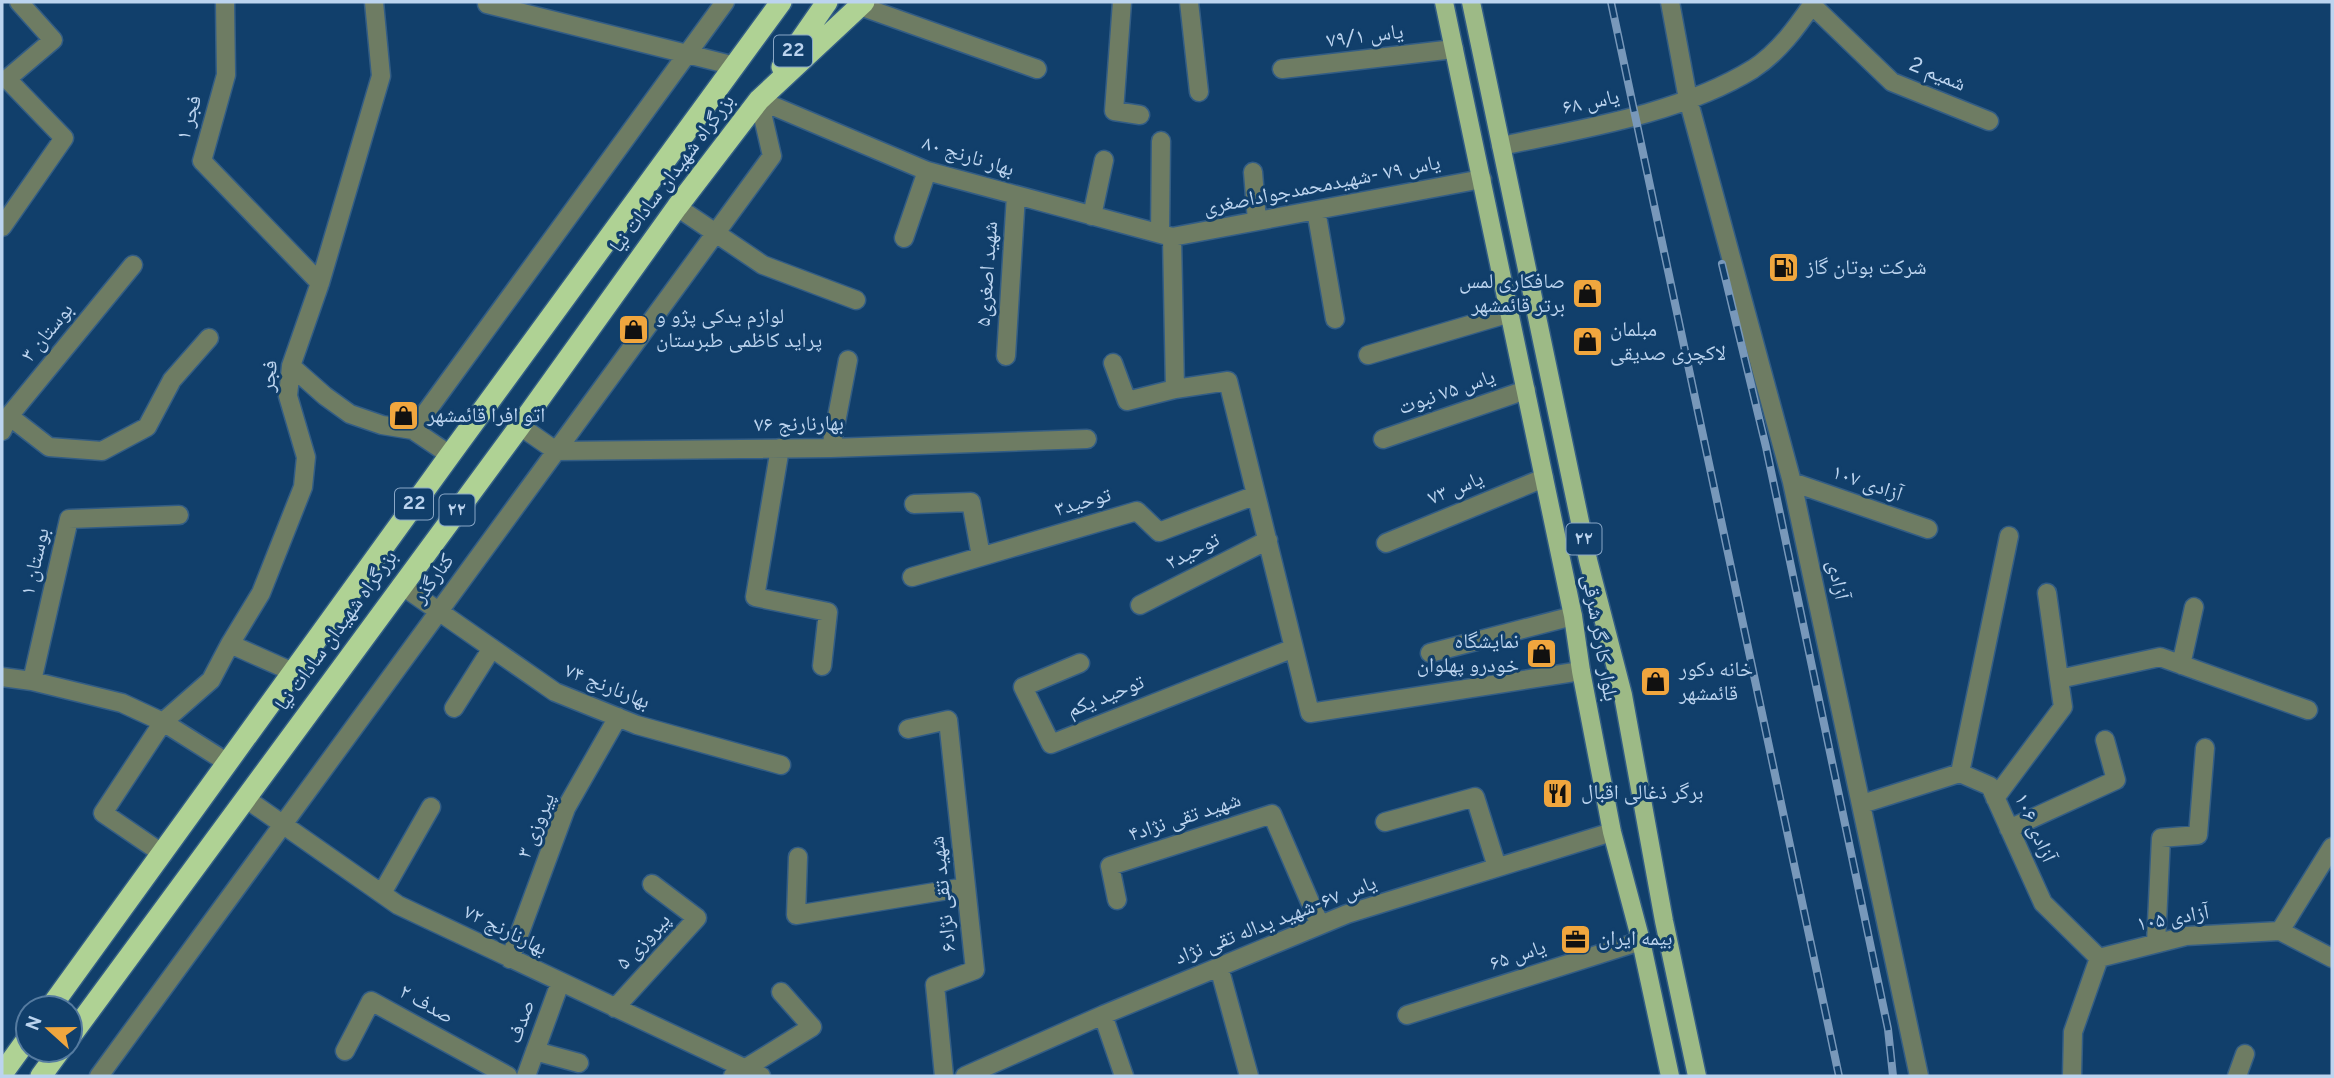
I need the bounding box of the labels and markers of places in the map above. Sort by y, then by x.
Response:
fuel station icon: شرکت بوتان گاز [1766,251,1800,285]
place label: شرکت بوتان گاز [1805,255,1927,282]
place label: صافکاری لمس برتر قائمشهر [1459,269,1565,320]
shop icon: صافکاری لمس برتر قائمشهر [1571,277,1605,311]
place label: لوازم یدکی پژو و پراید کاظمی طبرستان [656,304,822,355]
shop icon: لوازم یدکی پژو و پراید کاظمی طبرستان [616,312,650,346]
place label: مبلمان لاکچری صدیقی [1610,317,1726,368]
shop icon: مبلمان لاکچری صدیقی [1570,325,1604,359]
shop icon: اتو افرا قائمشهر [387,399,421,433]
place label: اتو افرا قائمشهر [426,403,545,430]
place label: نمایشگاه خودرو پهلوان [1417,629,1519,680]
shop icon: نمایشگاه خودرو پهلوان [1525,637,1559,671]
place label: خانه دکور قائمشهر [1678,657,1753,708]
shop icon: خانه دکور قائمشهر [1639,665,1673,699]
restaurant icon: برگر ذغالی اقبال [1541,776,1575,810]
place label: برگر ذغالی اقبال [1581,780,1704,807]
office icon: بیمه ایران [1558,922,1592,956]
place label: بیمه ایران [1598,926,1672,953]

